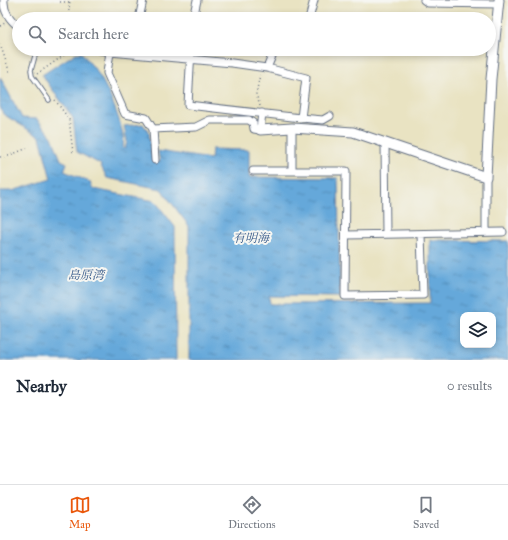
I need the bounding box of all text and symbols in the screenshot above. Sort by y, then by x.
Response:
search box [12,12,496,56]
icon: search [26,23,48,45]
text: Search here [58,25,129,43]
water label: 有明海 [233,231,271,245]
water label: 島原湾 [68,268,106,282]
map controls [460,312,496,348]
button: layers [460,312,496,348]
text: Nearby [16,376,67,397]
text: 0 results [447,378,492,394]
tab: Map [69,494,91,531]
tab: Directions [228,494,276,531]
tab: Saved [413,494,439,531]

